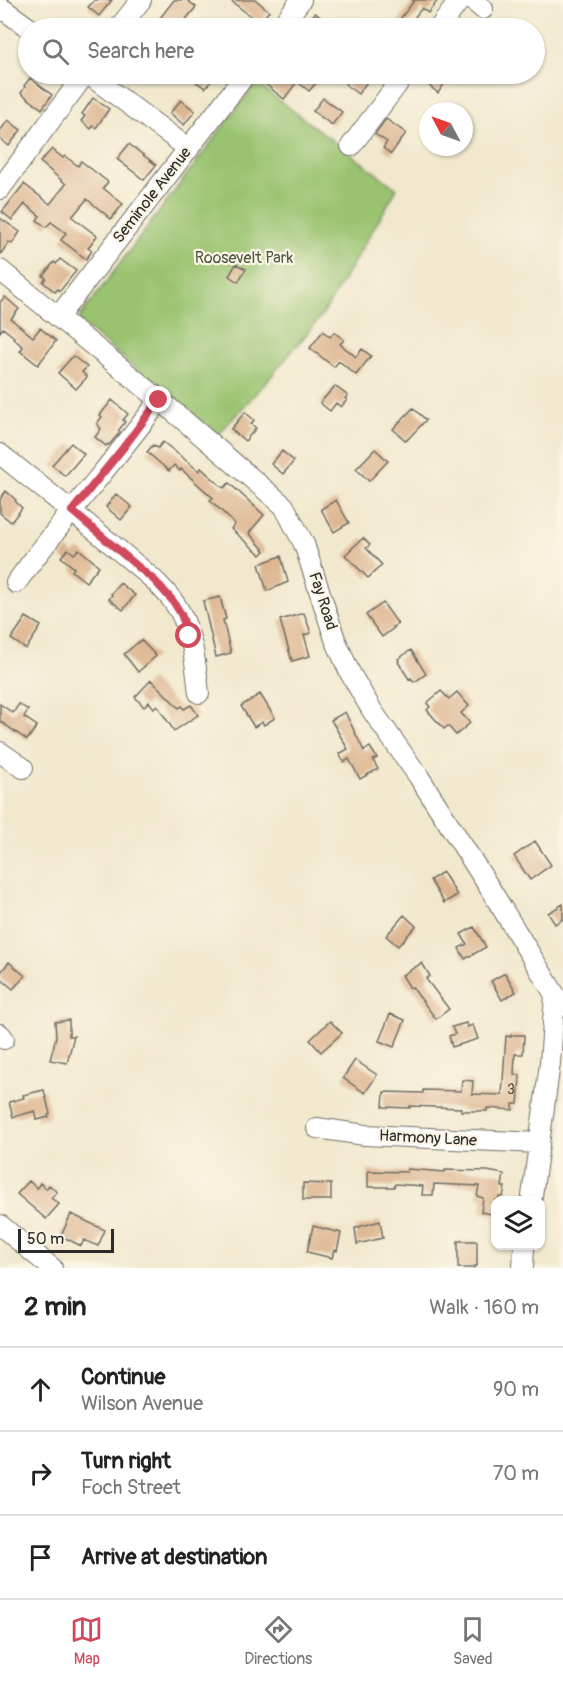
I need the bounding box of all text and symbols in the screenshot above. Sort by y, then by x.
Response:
search box [18,18,545,84]
icon: search [39,35,72,68]
text: Search here [87,37,194,65]
north arrow [419,102,473,156]
street label: Seminole Avenue [108,143,196,247]
park label: Roosevelt Park [195,248,293,268]
route end [145,386,171,412]
street label: Fay Road [304,570,342,632]
route start [175,622,201,648]
house number: 3 [507,1081,515,1098]
street label: Harmony Lane [379,1125,478,1151]
map controls [491,1196,545,1250]
button: layers [491,1196,545,1250]
scale bar [18,1226,114,1254]
text: 50 m [27,1229,64,1249]
text: 2 min [24,1291,86,1323]
text: Walk · 160 m [429,1295,539,1320]
text: Continue [81,1363,165,1391]
icon: ahead [24,1373,57,1406]
text: 90 m [493,1377,539,1402]
text: Wilson Avenue [81,1391,203,1416]
text: Turn right [81,1447,171,1475]
icon: right [24,1457,57,1490]
text: 70 m [493,1461,539,1486]
text: Foch Street [81,1475,181,1500]
icon: arrive [24,1541,57,1574]
text: Arrive at destination [81,1543,267,1571]
tab: Map [70,1613,103,1669]
tab: Directions [244,1613,312,1669]
tab: Saved [453,1613,493,1669]

